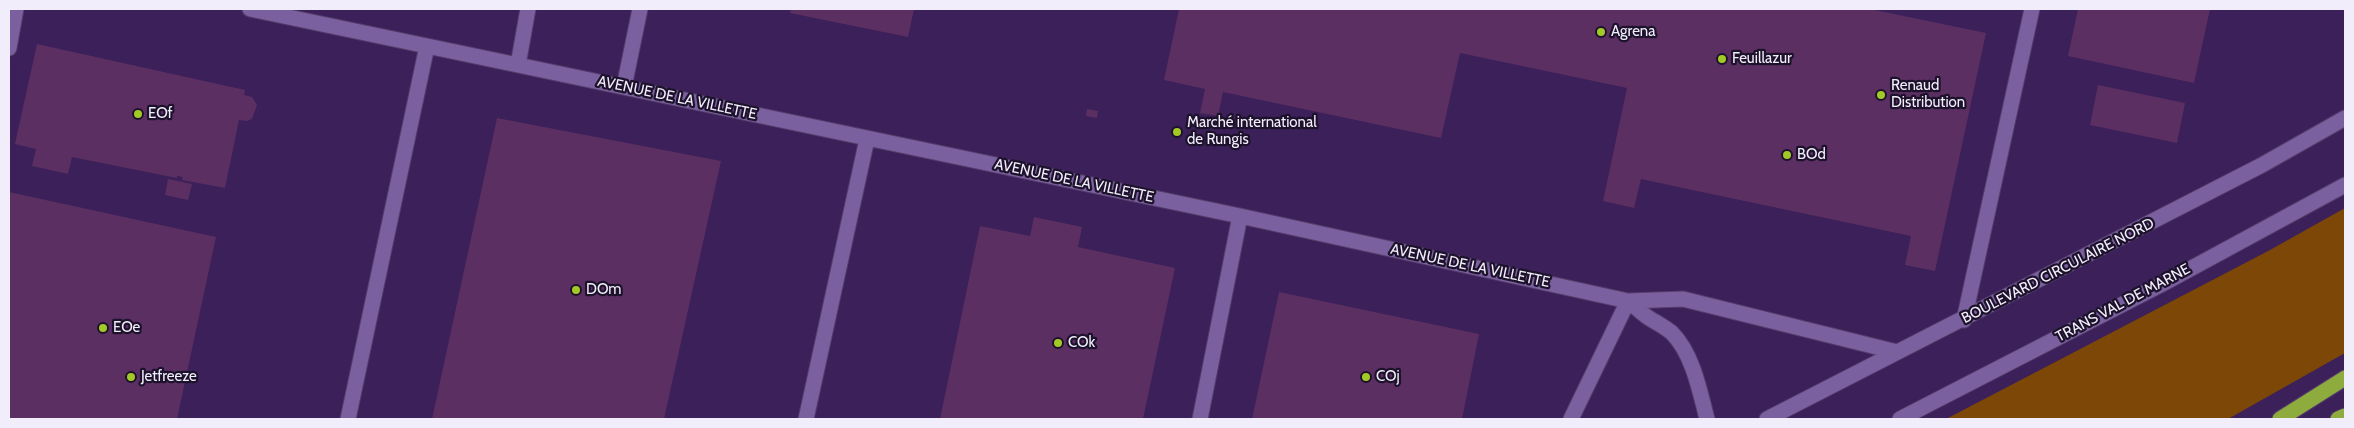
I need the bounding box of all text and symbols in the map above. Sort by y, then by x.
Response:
place label: Agrena [1611,23,1655,41]
marker: Agrena [1595,26,1607,38]
place label: Feuillazur [1732,50,1792,68]
marker: Feuillazur [1716,53,1728,65]
street label: AVENUE DE LA VILLETTE [596,72,758,124]
place label: Renaud Distribution [1891,77,1965,112]
marker: Renaud Distribution [1875,89,1887,101]
place label: EOf [148,105,173,123]
marker: EOf [132,108,144,120]
place label: Marché international de Rungis [1187,114,1317,149]
marker: Marché international de Rungis [1171,126,1183,138]
place label: BOd [1797,146,1826,164]
marker: BOd [1781,149,1793,161]
street label: AVENUE DE LA VILLETTE [993,155,1155,207]
street label: BOULEVARD CIRCULAIRE NORD [1959,214,2157,328]
street label: AVENUE DE LA VILLETTE [1389,240,1551,292]
street label: TRANS VAL DE MARNE [2053,260,2193,346]
place label: DOm [586,281,622,299]
marker: DOm [570,284,582,296]
place label: EOe [113,319,140,337]
marker: EOe [97,322,109,334]
place label: COk [1068,334,1095,352]
marker: COk [1052,337,1064,349]
place label: Jetfreeze [141,368,197,386]
place label: COj [1376,368,1400,386]
marker: Jetfreeze [125,371,137,383]
marker: COj [1360,371,1372,383]

